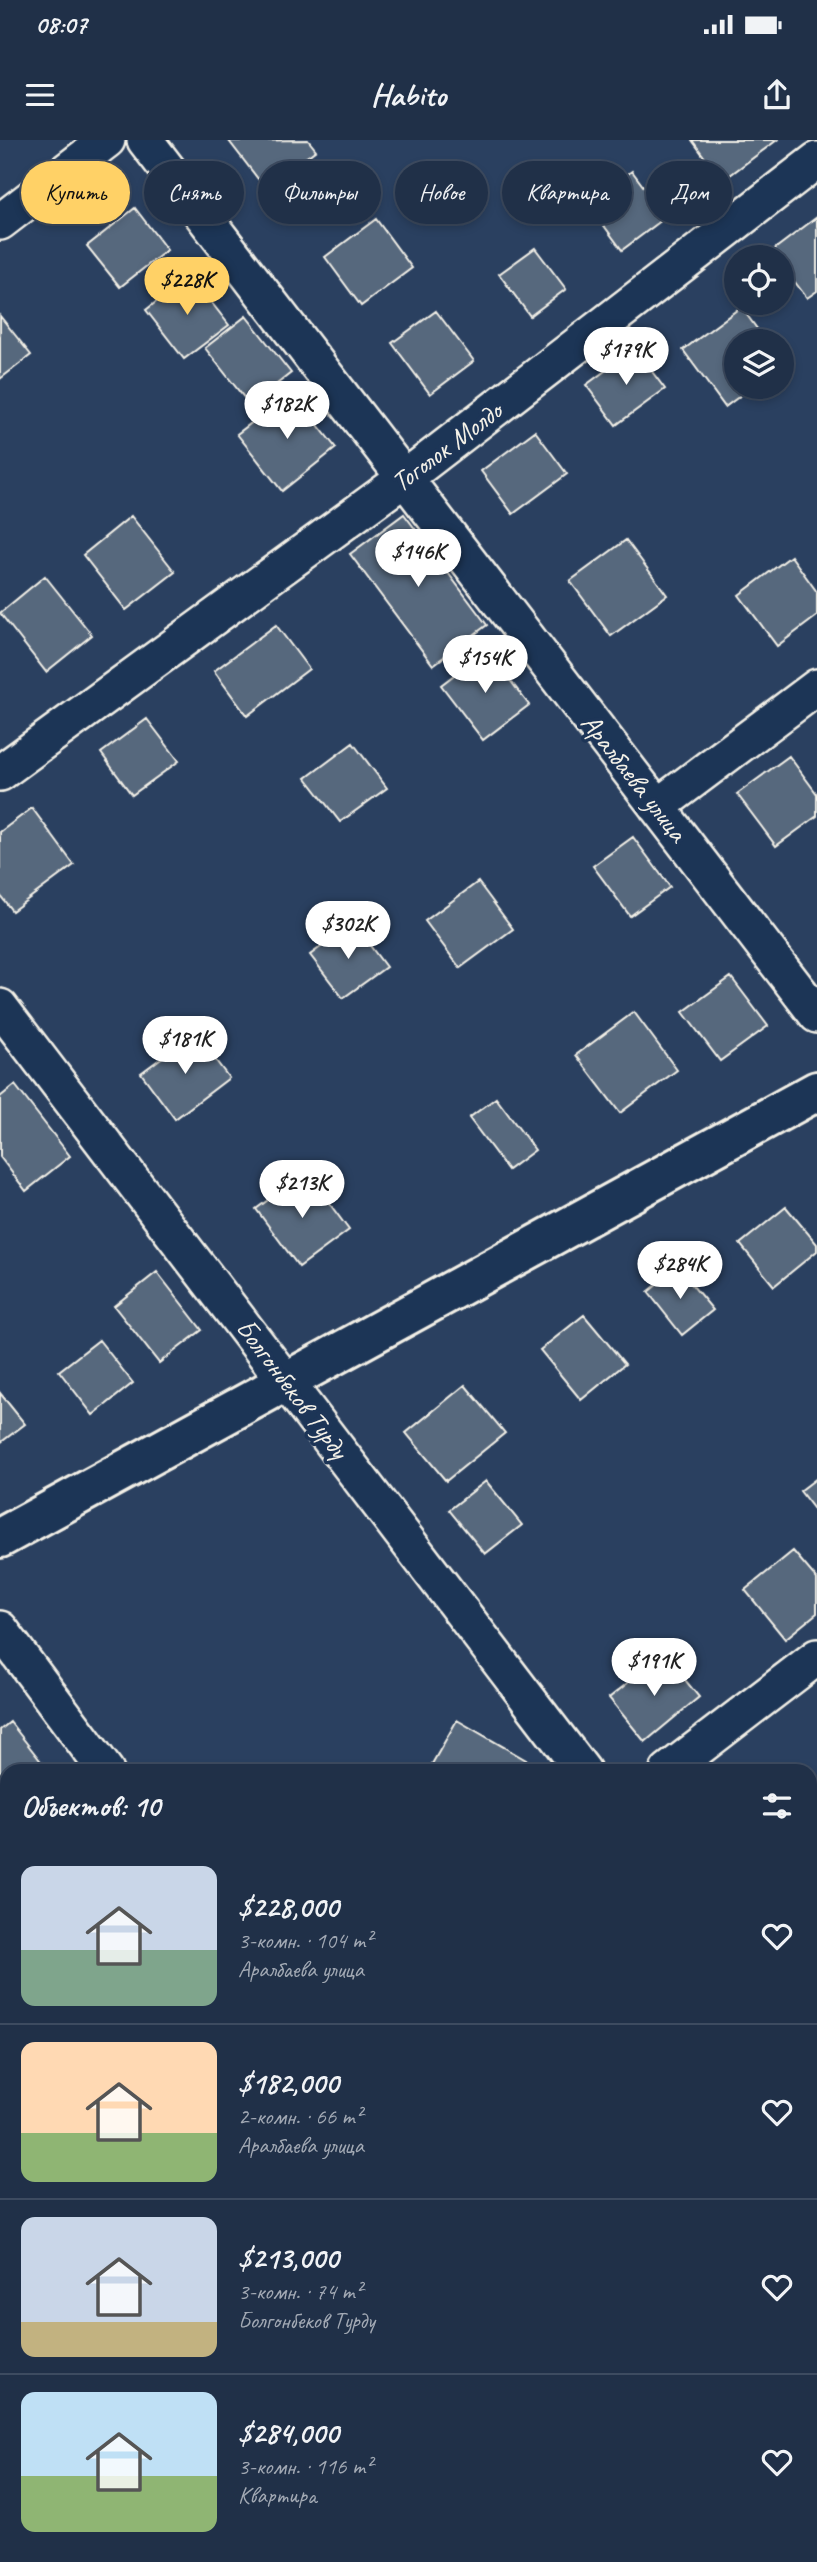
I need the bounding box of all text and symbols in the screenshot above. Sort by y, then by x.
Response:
text: 08:07 [35,8,87,41]
text: Habito [371,74,446,115]
icon: menu [21,76,59,114]
icon: share [758,76,796,114]
chip: Купить [21,161,130,224]
chip: Снять [144,161,244,224]
chip: Фильтры [258,161,381,224]
chip: Новое [395,161,488,224]
chip: Квартира [502,161,632,224]
chip: Дом [646,161,732,224]
map controls [724,245,794,399]
button: locate [724,245,794,315]
pin: $228K [138,258,236,317]
text: $228K [160,265,214,294]
pin: $179K [577,328,675,387]
button: layers [724,329,794,399]
text: $179K [600,335,652,364]
pin: $182K [238,382,336,441]
text: $182K [260,389,314,418]
street label: Тоголок Молдо [384,391,511,499]
pin: $146K [369,530,467,589]
text: $146K [391,537,445,566]
pin: $154K [436,636,534,695]
text: $154K [459,643,511,672]
street label: Аралбаева улица [574,706,697,850]
pin: $302K [299,902,397,961]
text: $302K [321,909,375,938]
pin: $181K [136,1016,234,1076]
text: $181K [158,1024,212,1053]
pin: $213K [253,1160,351,1220]
text: $213K [275,1168,329,1197]
pin: $284K [631,1242,729,1301]
text: $284K [653,1249,707,1278]
street label: Болгонбеков Турду [229,1311,358,1467]
pin: $191K [605,1638,703,1698]
text: $191K [628,1646,680,1675]
text: Объектов: 10 [21,1787,160,1825]
icon: filters [758,1787,796,1825]
text: $228,000 [238,1888,338,1926]
icon: home [77,1894,161,1978]
icon: heart [758,1917,796,1955]
text: 3-комн. · 104 m² [238,1926,372,1955]
text: Аралбаева улица [238,1955,364,1984]
text: $182,000 [238,2064,338,2102]
icon: home [77,2070,161,2154]
icon: heart [758,2093,796,2131]
text: 2-комн. · 66 m² [238,2102,362,2131]
text: Аралбаева улица [238,2131,364,2160]
text: $213,000 [238,2239,338,2277]
icon: home [77,2245,161,2329]
icon: heart [758,2268,796,2306]
text: 3-комн. · 74 m² [238,2277,362,2306]
text: Болгонбеков Турду [238,2306,375,2335]
text: $284,000 [238,2414,338,2452]
icon: home [77,2420,161,2504]
icon: heart [758,2443,796,2481]
text: 3-комн. · 116 m² [238,2452,372,2481]
text: Квартира [238,2481,316,2510]

